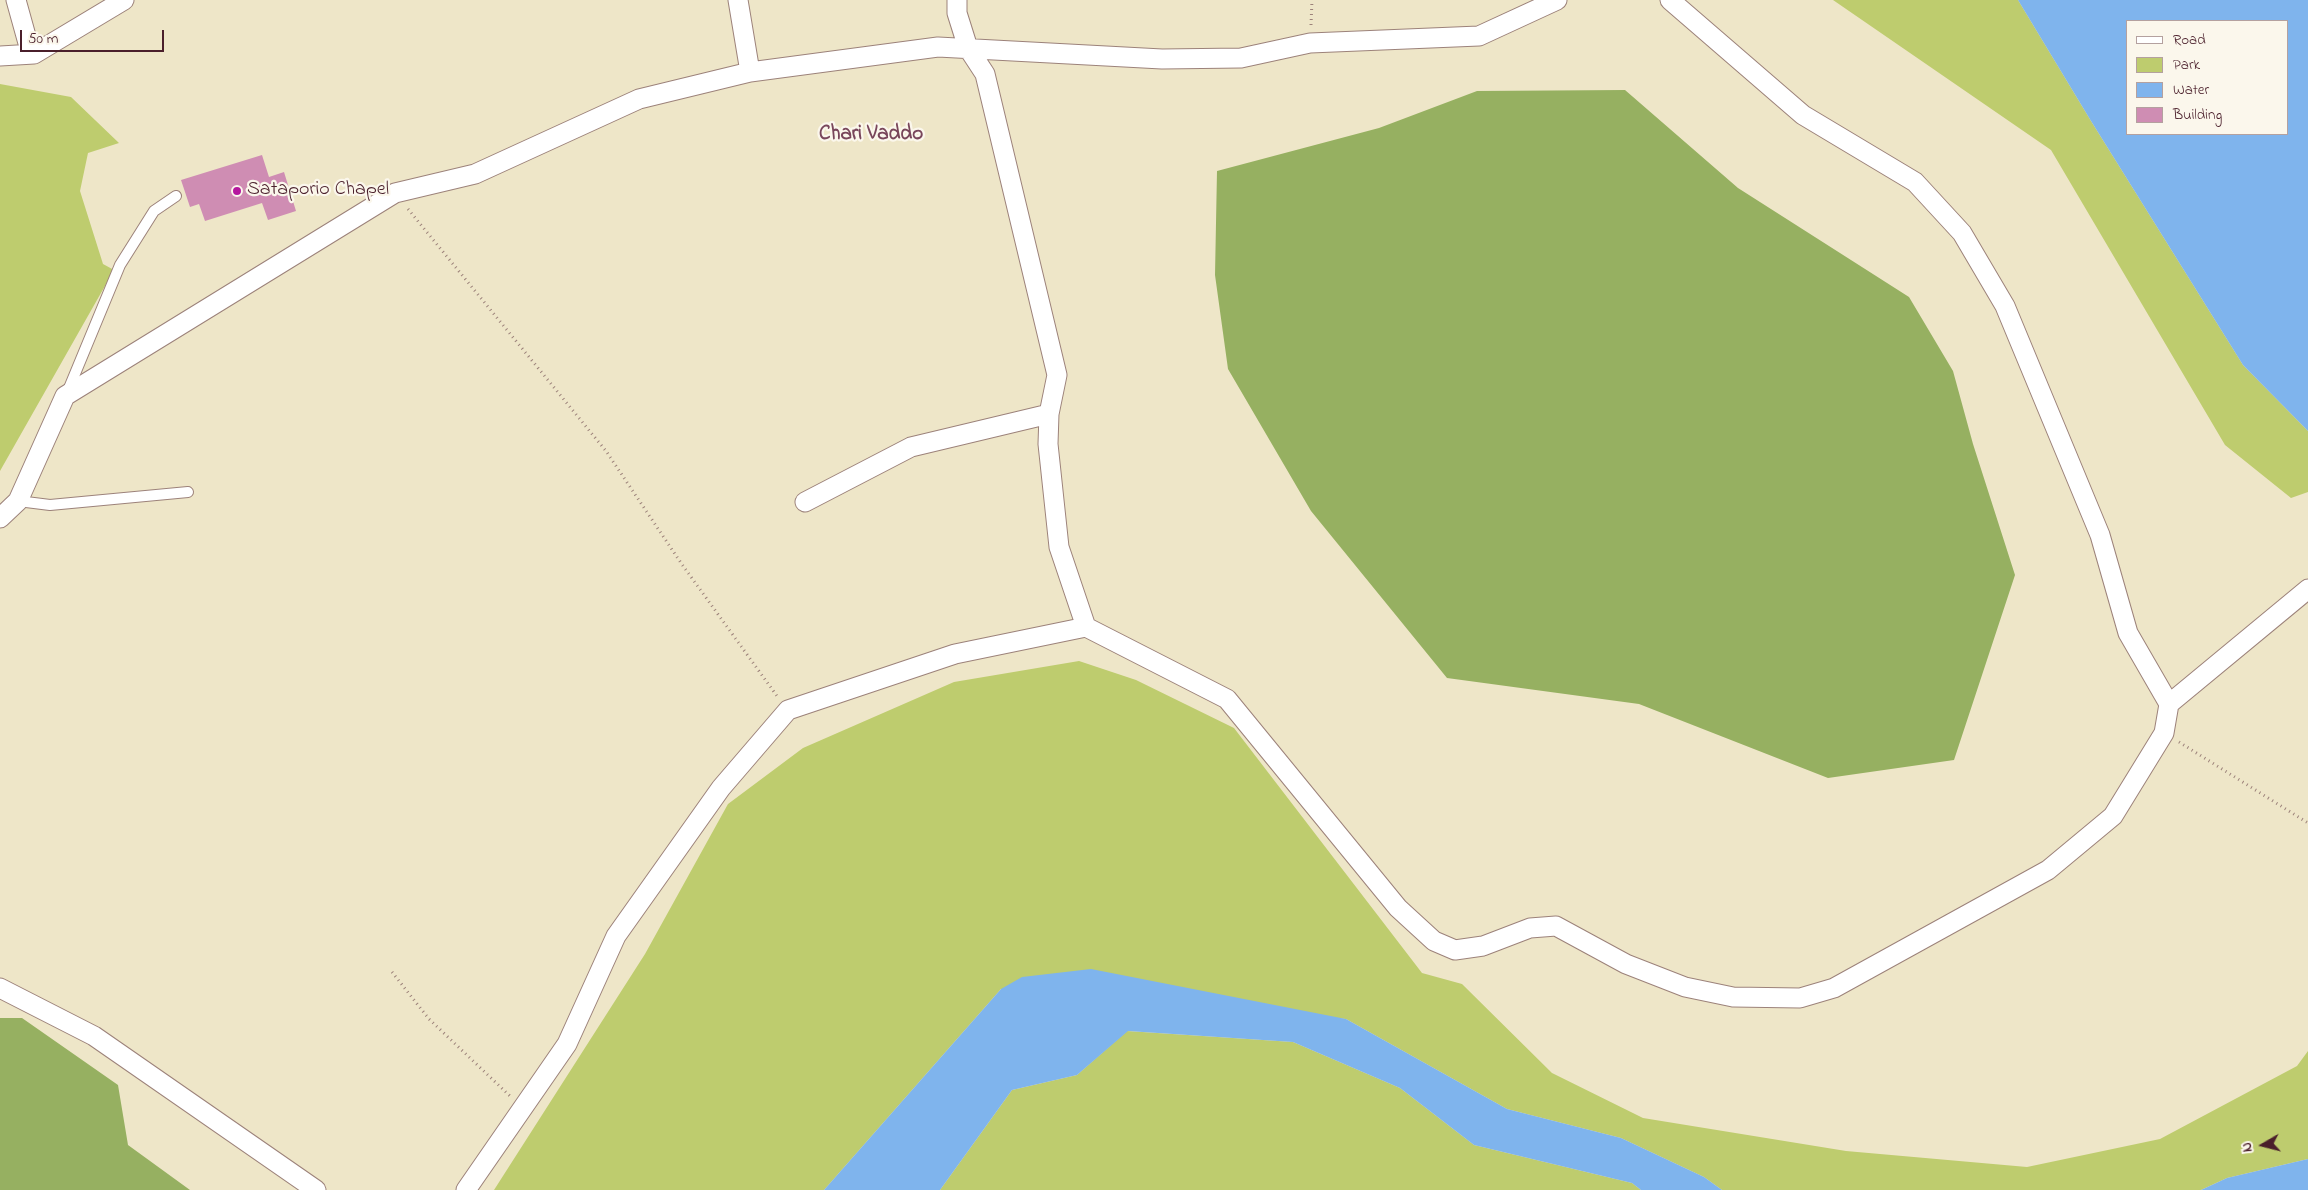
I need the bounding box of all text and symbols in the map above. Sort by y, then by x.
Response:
scale bar [22,20,166,52]
legend [2126,20,2288,135]
text: 50 m [28,28,58,50]
text: Road [2173,29,2206,51]
text: Park [2173,54,2200,76]
text: Water [2173,79,2209,101]
text: Building [2173,104,2222,126]
district label: Chari Vaddo [819,123,923,149]
place label: Sataporio Chapel [247,179,389,203]
marker: Sataporio Chapel [231,185,243,197]
north arrow [2238,1120,2288,1170]
text: N [2237,1141,2259,1153]

